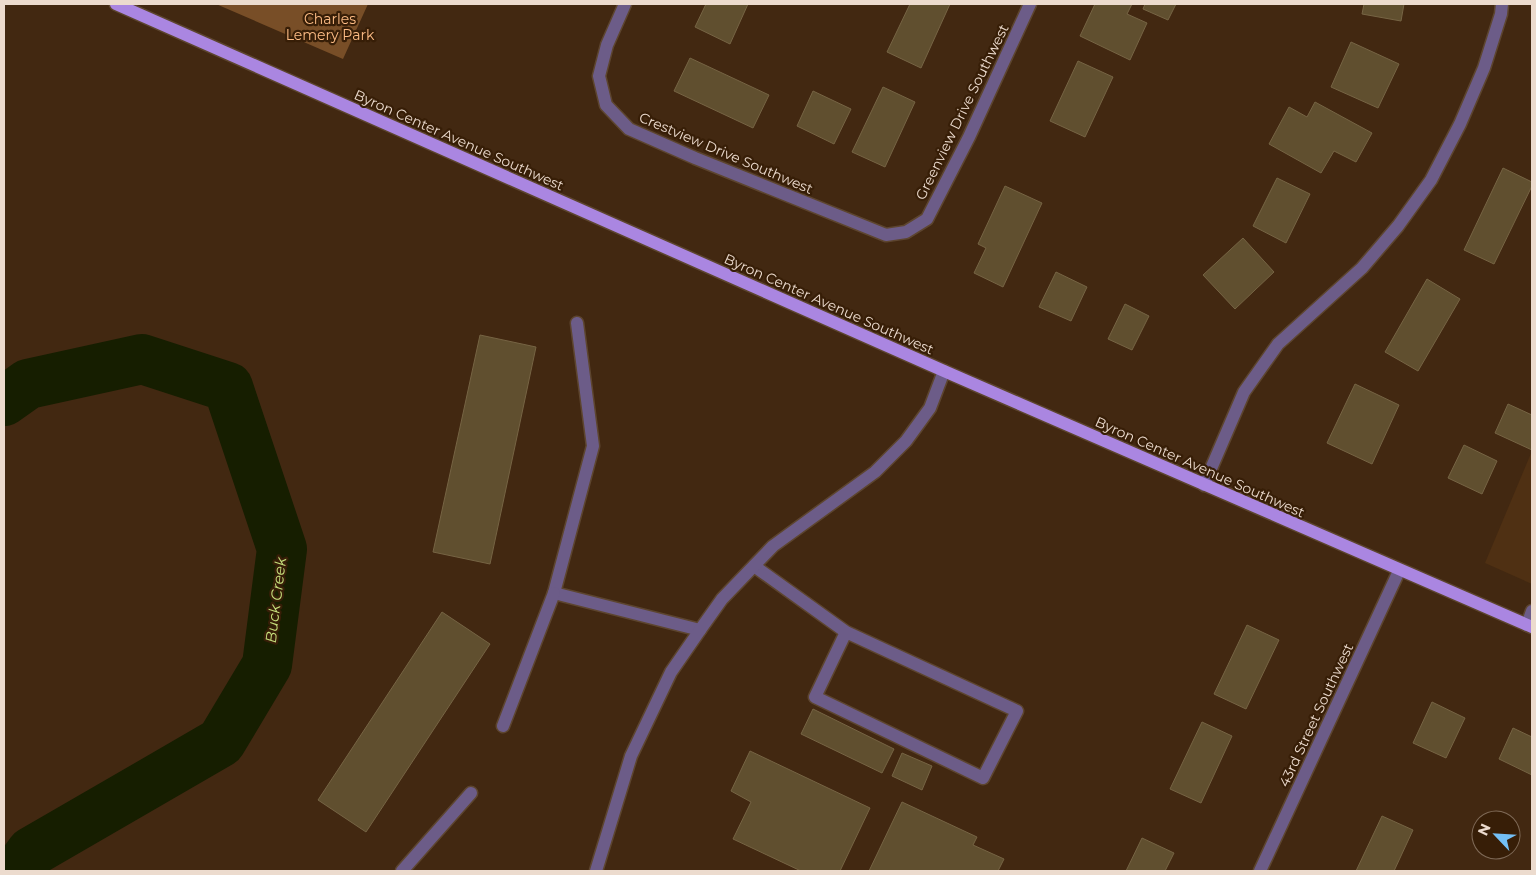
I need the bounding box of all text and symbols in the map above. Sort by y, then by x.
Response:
park label: Charles Lemery Park [286,10,375,44]
street label: Greenview Drive Southwest [912,21,1013,203]
street label: Byron Center Avenue Southwest [351,85,567,195]
street label: Crestview Drive Southwest [636,108,816,198]
street label: Byron Center Avenue Southwest [721,249,937,359]
street label: Byron Center Avenue Southwest [1092,412,1308,522]
water label: Buck Creek [261,555,290,644]
street label: 43rd Street Southwest [1275,640,1357,790]
north arrow [1471,810,1521,860]
text: N [1474,821,1495,838]

